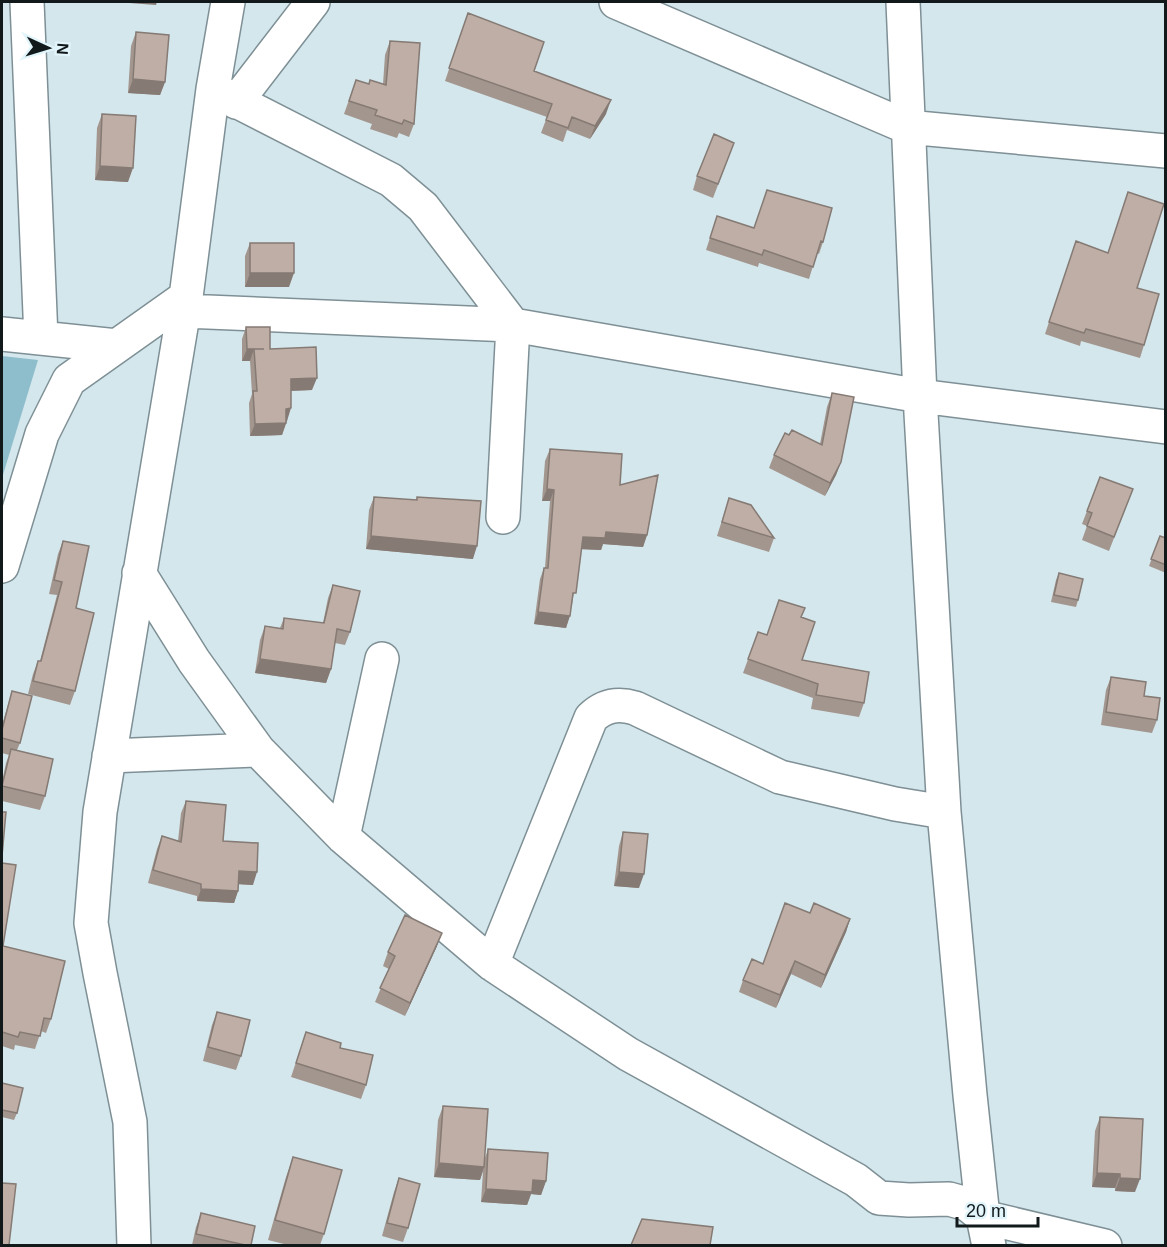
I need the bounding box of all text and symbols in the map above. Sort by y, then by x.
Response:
north arrow [18,18,78,78]
text: N [54,43,71,55]
scale bar [957,1190,1038,1228]
text: 20 m [966,1201,1006,1221]

